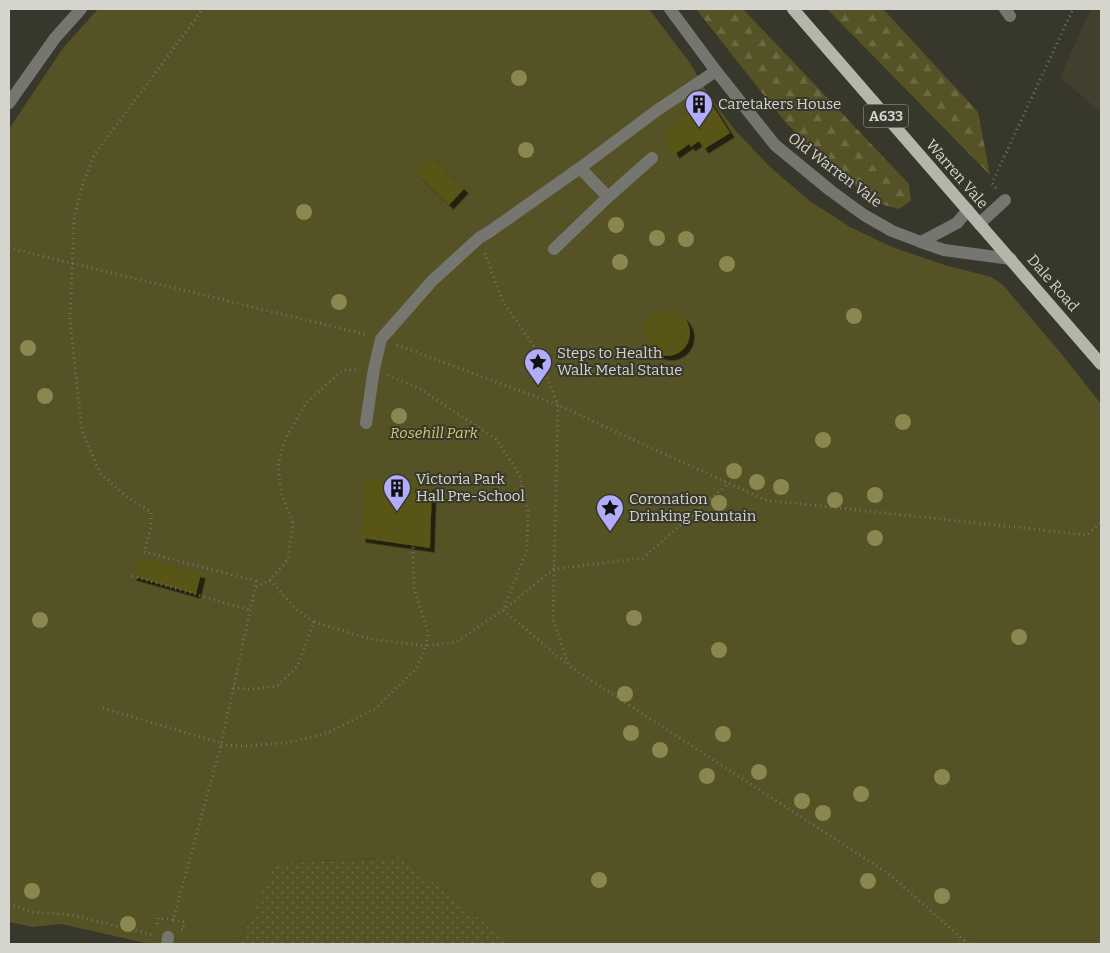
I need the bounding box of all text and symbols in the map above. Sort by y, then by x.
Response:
building icon: Caretakers House [684,89,714,128]
place label: Caretakers House [718,95,841,113]
road number: A633 [864,104,908,128]
street label: Old Warren Vale [785,129,885,211]
street label: Warren Vale [922,136,992,212]
street label: Dale Road [1023,251,1083,315]
place label: Steps to Health Walk Metal Statue [557,344,682,379]
place icon: Steps to Health Walk Metal Statue [523,347,553,386]
park label: Rosehill Park [390,424,479,442]
place label: Victoria Park Hall Pre-School [416,470,525,505]
building icon: Victoria Park Hall Pre-School [382,473,412,512]
place label: Coronation Drinking Fountain [629,490,757,525]
place icon: Coronation Drinking Fountain [595,493,625,532]

